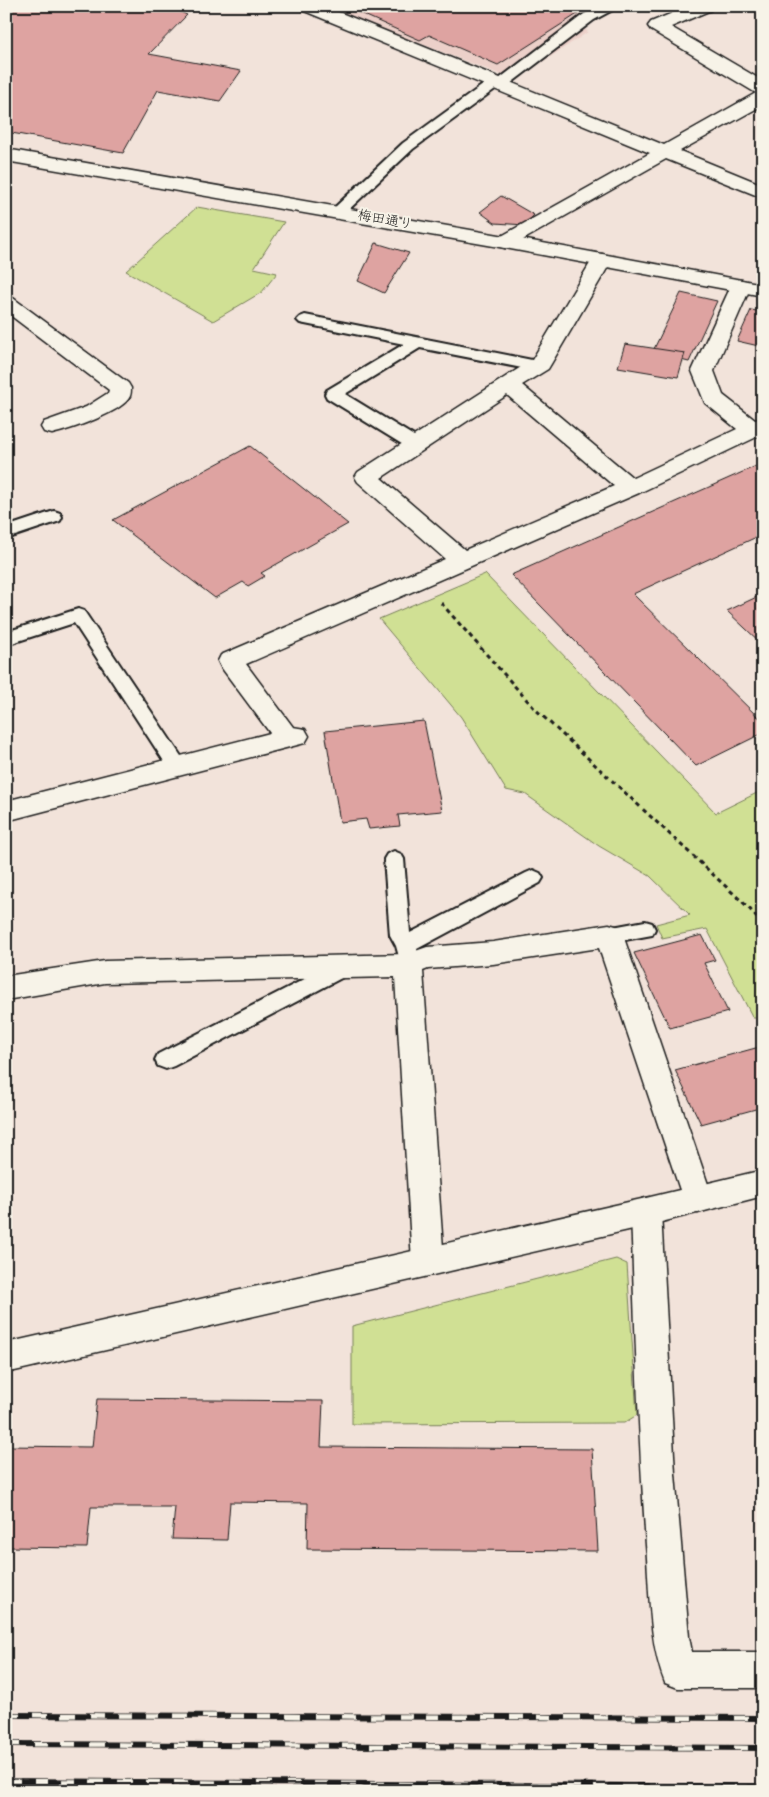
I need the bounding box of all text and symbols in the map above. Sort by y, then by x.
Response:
street label: 梅田通り [356,206,414,236]

